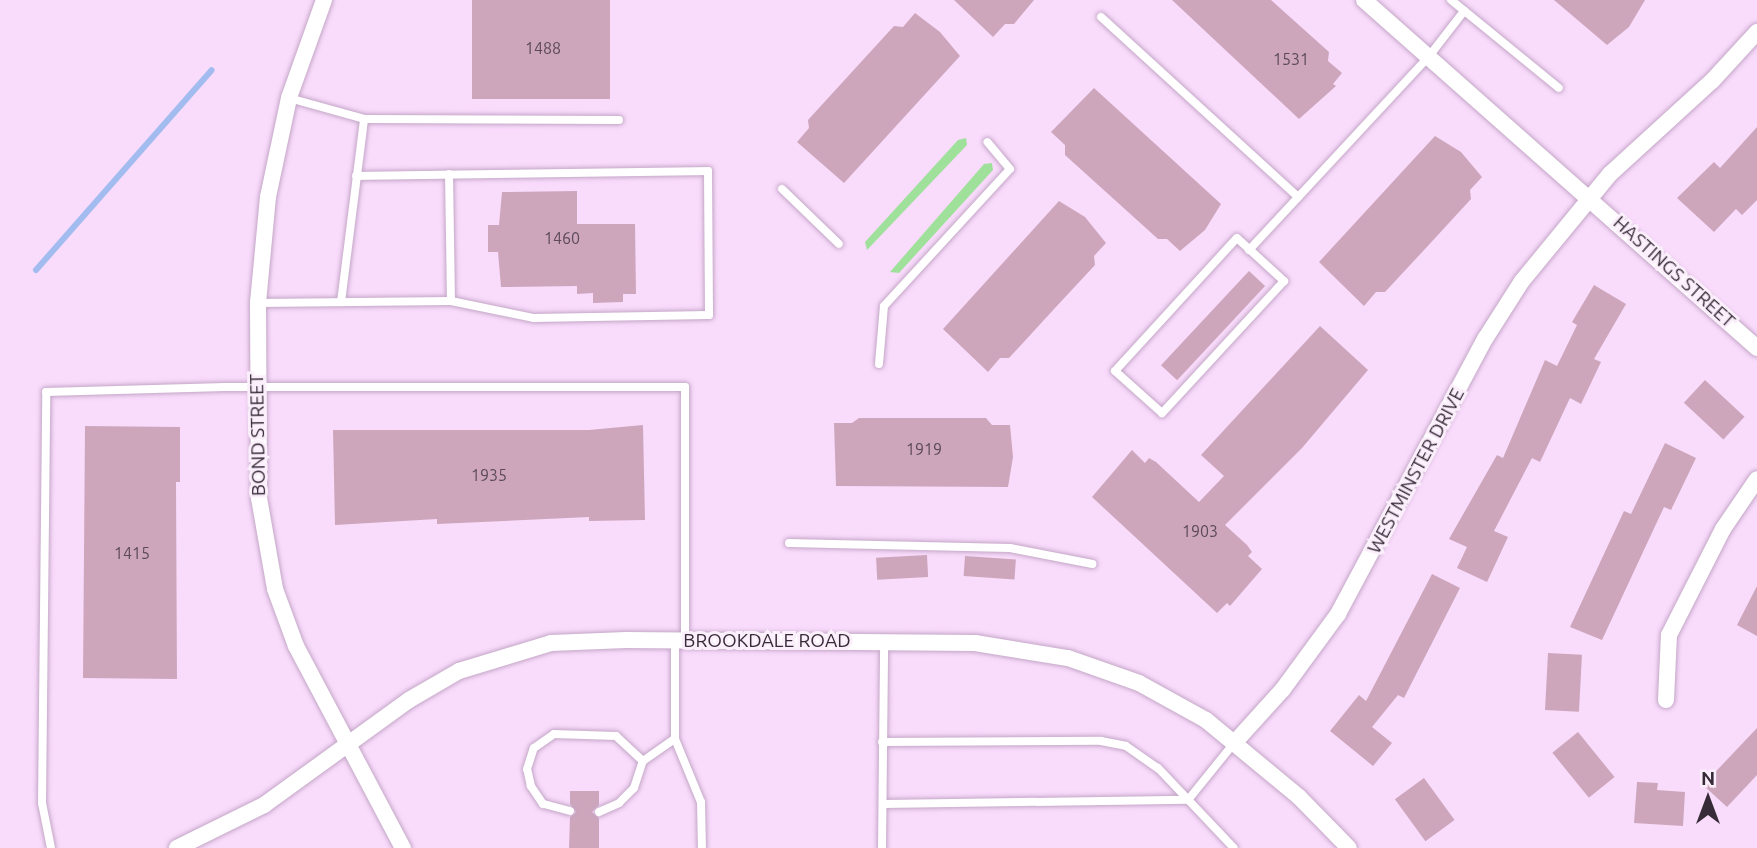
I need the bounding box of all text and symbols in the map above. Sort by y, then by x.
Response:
house number: 1488 [525,38,561,58]
house number: 1531 [1273,49,1309,69]
street label: HASTINGS STREET [1608,211,1740,333]
house number: 1460 [544,228,580,248]
street label: BOND STREET [246,374,270,496]
street label: WESTMINSTER DRIVE [1363,384,1469,558]
house number: 1919 [906,439,942,459]
house number: 1935 [471,465,507,485]
house number: 1903 [1182,521,1218,541]
house number: 1415 [114,543,150,563]
street label: BROOKDALE ROAD [683,630,851,652]
north arrow [1673,764,1743,834]
text: N [1701,767,1715,789]

